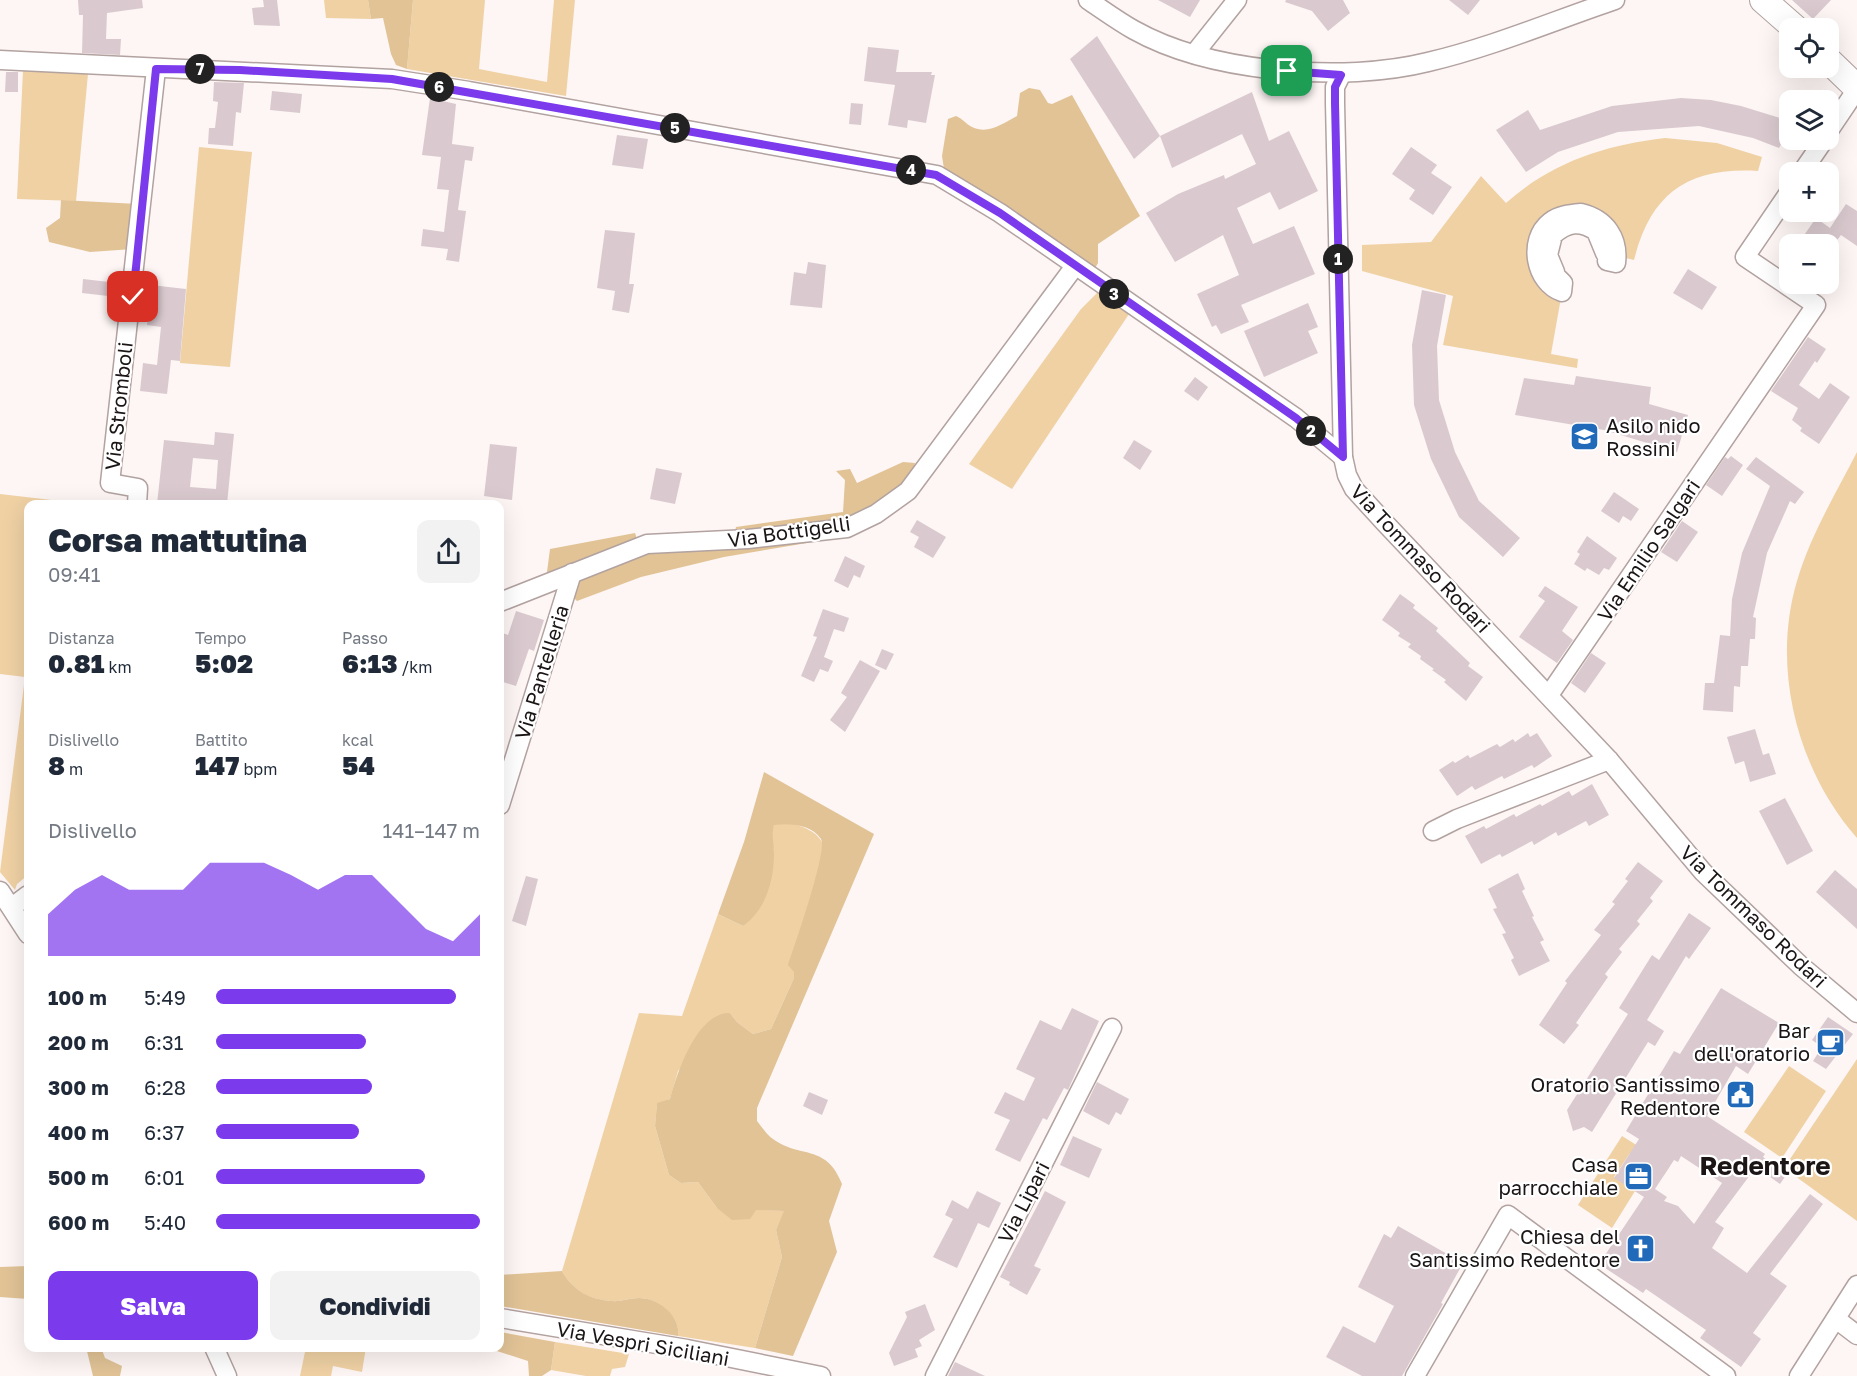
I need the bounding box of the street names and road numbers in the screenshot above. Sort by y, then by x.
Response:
street label: Via Stromboli [99,341,137,471]
street label: Via Emilio Salgari [1592,474,1704,626]
street label: Via Tommaso Rodari [1346,479,1496,637]
street label: Via Bottigelli [726,511,852,551]
street label: Via Pantelleria [509,602,573,742]
street label: Via Tommaso Rodari [1676,840,1832,992]
street label: Via Lipari [992,1157,1054,1247]
street label: Via Vespri Siciliani [555,1316,731,1370]

